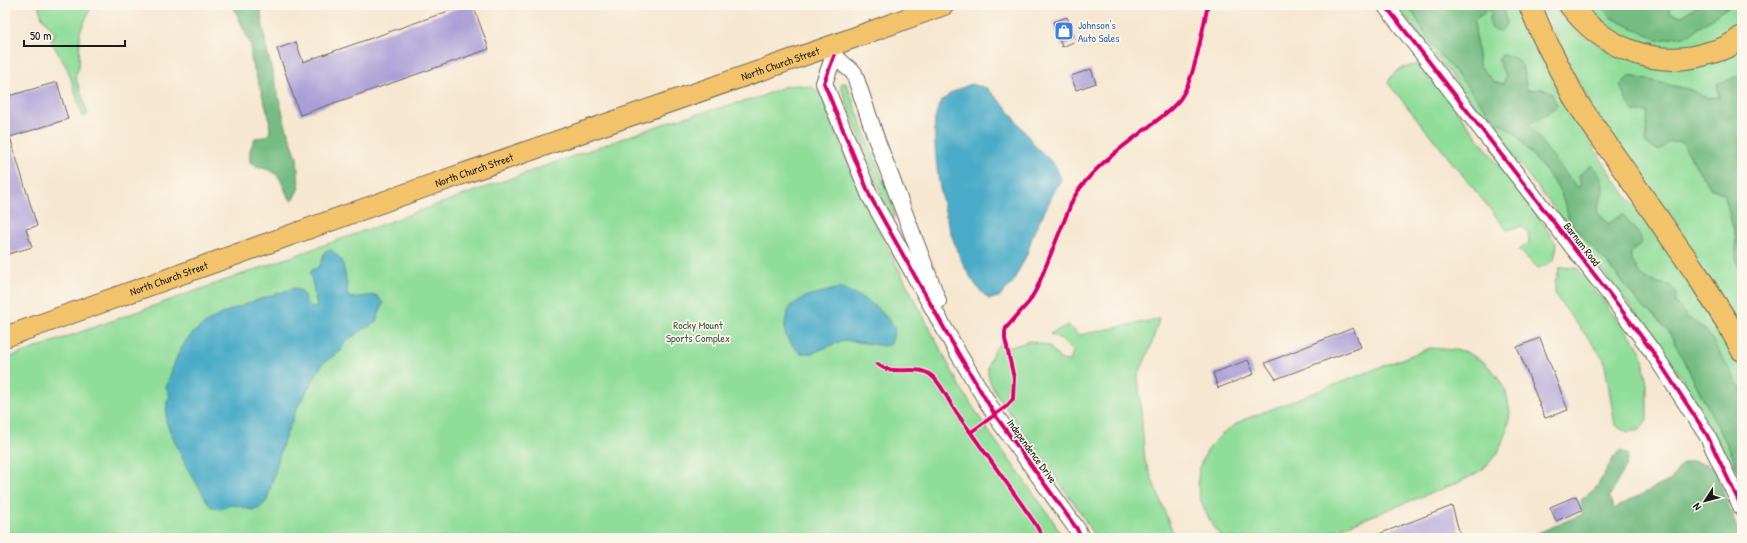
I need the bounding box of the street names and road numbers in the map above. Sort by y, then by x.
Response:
street label: North Church Street [739,44,821,84]
street label: North Church Street [433,150,515,190]
street label: Barnum Road [1561,219,1604,269]
street label: North Church Street [128,258,210,299]
street label: Independence Drive [1004,416,1060,486]

